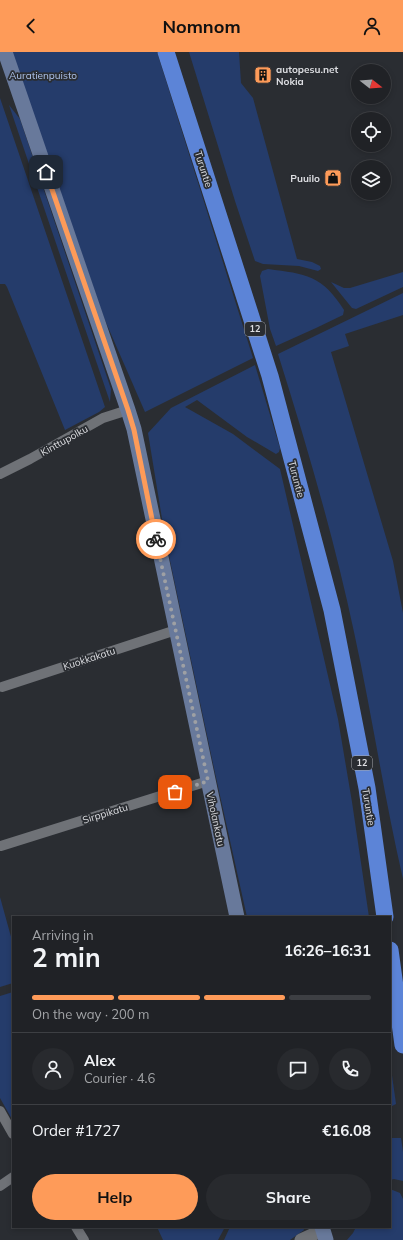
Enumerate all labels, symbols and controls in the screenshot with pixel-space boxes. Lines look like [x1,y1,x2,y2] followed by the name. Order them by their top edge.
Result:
[20,15,42,37] icon: back
[162,15,241,38] text: Nomnom
[361,15,383,37] icon: person
[276,63,338,88] place label: autopesu.net Nokia
[351,64,391,104] north arrow
[351,64,391,200] map controls
[253,65,273,85] building icon: autopesu.net Nokia
[9,69,77,82] park label: Auratienpuisto
[351,112,391,152] button: locate
[192,149,216,189] street label: Turuntie
[29,155,63,189] pin
[351,160,391,200] button: layers
[35,161,57,183] icon: home
[323,168,343,188] shop icon: Puuilo
[290,172,320,185] place label: Puuilo
[245,322,265,336] road number: 12
[38,422,90,459] street label: Kinttupolku
[285,459,308,499] street label: Turuntie
[136,519,176,559] courier
[145,528,167,550] icon: bike
[61,644,117,673] street label: Kuokkakatu
[352,756,372,770] road number: 12
[158,775,192,809] pin
[164,781,186,803] icon: bag
[359,787,378,827] street label: Turuntie
[203,791,228,848] street label: Viholankatu
[81,800,130,827] street label: Sirppikatu
[32,927,94,943] text: Arriving in
[32,941,101,974] text: 2 min
[284,941,371,960] text: 16:26–16:31
[32,1006,149,1022] text: On the way · 200 m
[32,1048,74,1090] button: person
[277,1048,319,1090] button: chat
[329,1048,371,1090] button: phone
[84,1051,116,1070] text: Alex
[84,1070,155,1086] text: Courier · 4.6
[32,1121,120,1140] text: Order #1727
[322,1121,371,1140] text: €16.08
[32,1174,198,1220] button: Help
[206,1174,371,1220] button: Share

